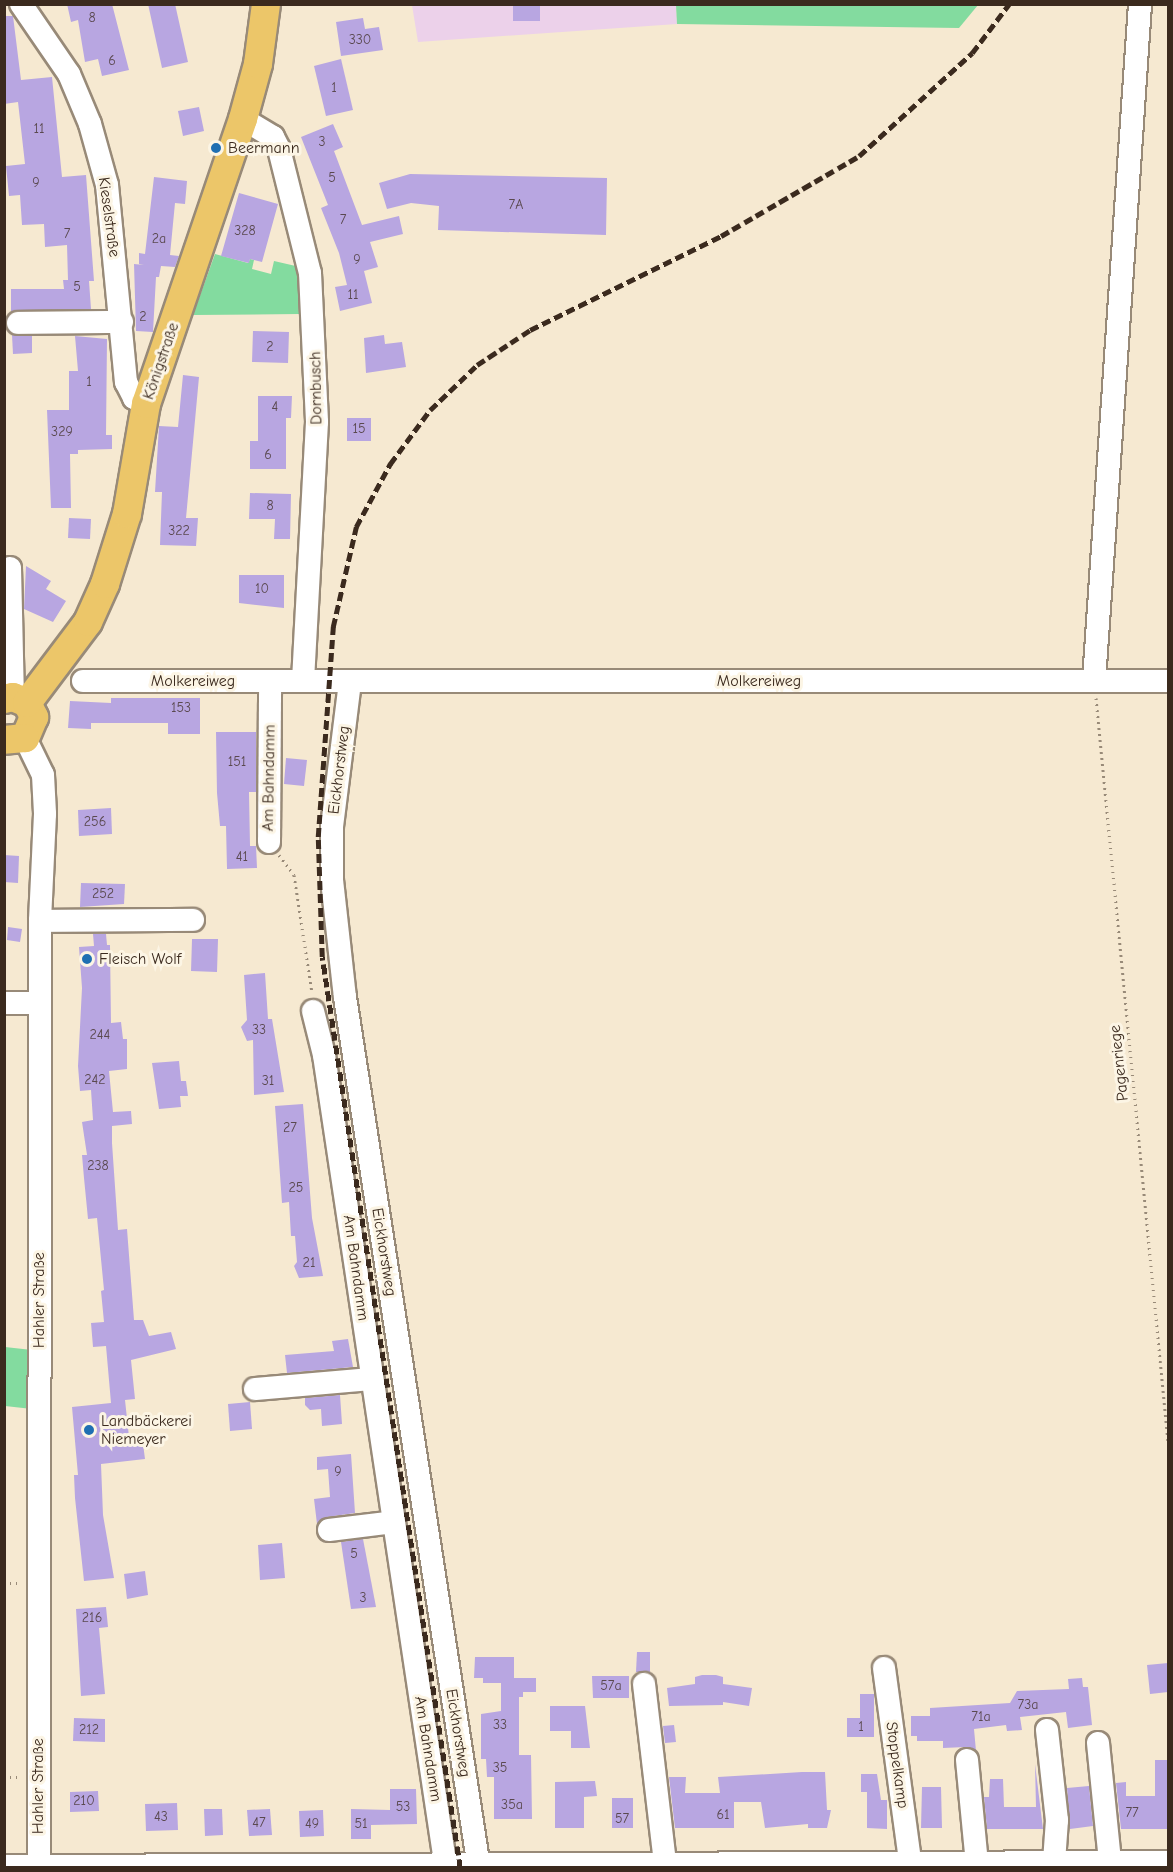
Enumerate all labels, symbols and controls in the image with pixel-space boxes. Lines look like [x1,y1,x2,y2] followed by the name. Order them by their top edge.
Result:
[88,10,96,26] house number: 8
[349,32,371,48] house number: 330
[108,53,116,69] house number: 6
[331,80,337,96] house number: 1
[33,121,45,137] house number: 11
[318,134,326,150] house number: 3
[228,138,299,158] place label: Beermann
[209,141,223,155] marker: Beermann
[328,170,336,186] house number: 5
[32,175,40,191] house number: 9
[94,176,124,258] street label: Kieselstraße
[509,197,523,213] house number: 7A
[340,212,346,228] house number: 7
[234,223,256,239] house number: 328
[64,226,70,242] house number: 7
[152,231,166,247] house number: 2a
[353,252,361,268] house number: 9
[73,279,81,295] house number: 5
[347,287,359,303] house number: 11
[139,309,147,325] house number: 2
[139,320,183,402] street label: Königstraße
[266,339,274,355] house number: 2
[306,351,326,425] street label: Dornbusch
[86,374,92,390] house number: 1
[272,399,278,415] house number: 4
[352,421,366,437] house number: 15
[51,424,73,440] house number: 329
[264,447,272,463] house number: 6
[266,498,274,514] house number: 8
[168,523,190,539] house number: 322
[255,581,269,597] house number: 10
[151,671,235,691] street label: Molkereiweg
[717,671,801,691] street label: Molkereiweg
[171,700,191,716] house number: 153
[258,725,280,831] street label: Am Bahndamm
[324,725,354,815] street label: Eickhorstweg
[228,754,246,770] house number: 151
[84,814,106,830] house number: 256
[236,849,248,865] house number: 41
[92,886,114,902] house number: 252
[99,949,181,969] place label: Fleisch Wolf
[80,952,94,966] marker: Fleisch Wolf
[252,1022,266,1038] house number: 33
[1105,1024,1133,1102] street label: Pagenriege
[90,1027,110,1043] house number: 244
[84,1072,106,1088] house number: 242
[262,1073,274,1089] house number: 31
[283,1120,297,1136] house number: 27
[87,1158,109,1174] house number: 238
[289,1180,303,1196] house number: 25
[368,1206,400,1298] street label: Eickhorstweg
[339,1214,373,1322] street label: Am Bahndamm
[29,1252,49,1348] street label: Hahler Straße
[303,1255,315,1271] house number: 21
[101,1411,192,1449] place label: Landbäckerei Niemeyer
[82,1423,96,1437] marker: Landbäckerei Niemeyer
[334,1464,342,1480] house number: 9
[350,1546,358,1562] house number: 5
[359,1590,367,1606] house number: 3
[82,1610,102,1626] house number: 216
[600,1678,622,1694] house number: 57a
[442,1687,474,1779] street label: Eickhorstweg
[410,1695,446,1803] street label: Am Bahndamm
[1018,1697,1038,1713] house number: 73a
[971,1709,991,1725] house number: 71a
[493,1717,507,1733] house number: 33
[858,1719,864,1735] house number: 1
[881,1720,913,1810] street label: Stoppelkamp
[79,1722,99,1738] house number: 212
[28,1738,48,1834] street label: Hahler Straße
[493,1760,507,1776] house number: 35
[73,1793,95,1809] house number: 210
[501,1797,523,1813] house number: 35a
[396,1799,410,1815] house number: 53
[1125,1805,1139,1821] house number: 77
[716,1807,730,1823] house number: 61
[154,1809,168,1825] house number: 43
[615,1811,629,1827] house number: 57
[252,1815,266,1831] house number: 47
[305,1816,319,1832] house number: 49
[354,1816,368,1832] house number: 51

